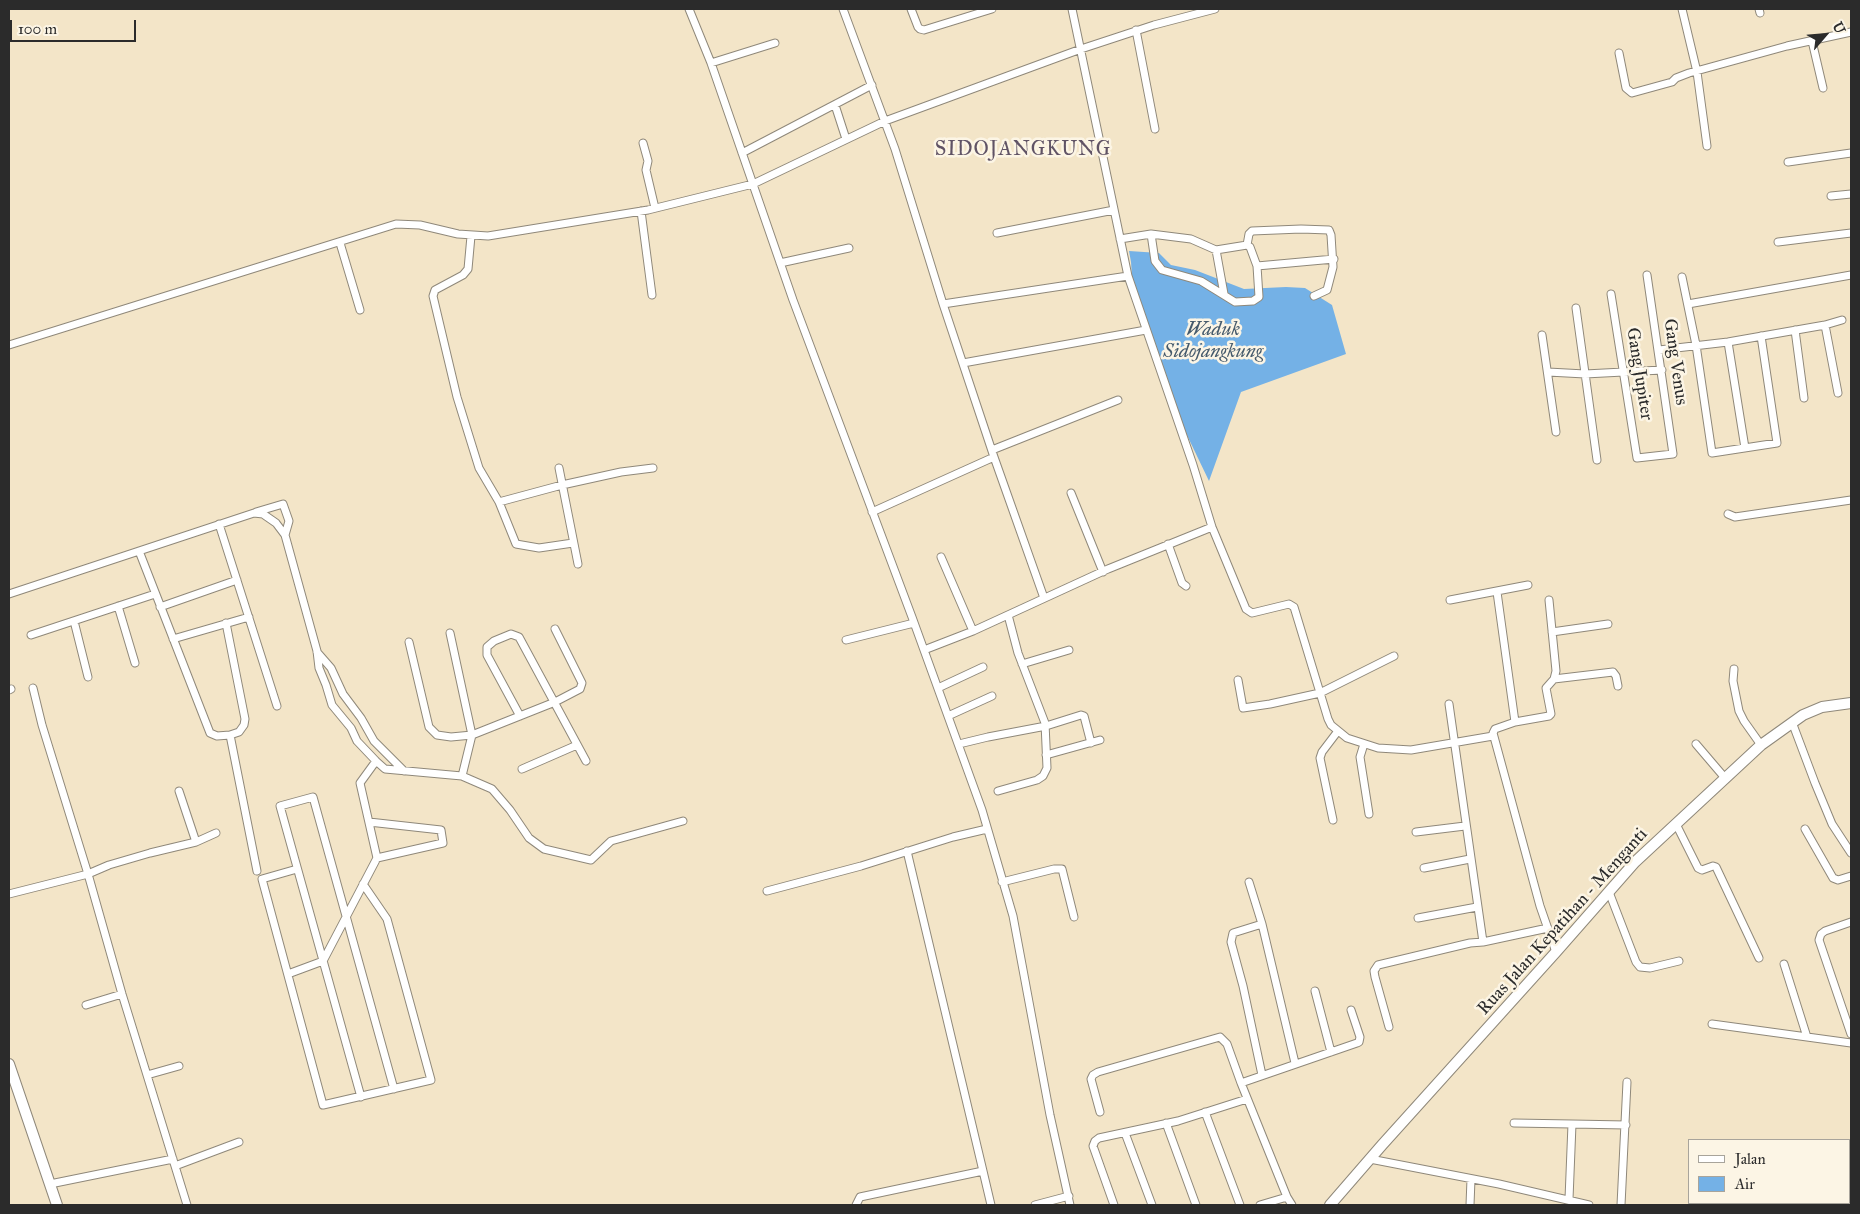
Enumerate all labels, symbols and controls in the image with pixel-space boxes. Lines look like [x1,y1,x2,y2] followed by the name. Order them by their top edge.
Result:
[12,10,139,42] scale bar
[1800,10,1850,60] north arrow
[1829,19,1849,37] text: U
[18,20,57,38] text: 100 m
[933,138,1113,162] district label: SIDOJANGKUNG
[1658,317,1692,407] street label: Gang Venus
[1163,319,1263,363] water label: Waduk Sidojangkung
[1621,326,1657,422] street label: Gang Jupiter
[1473,824,1653,1020] street label: Ruas Jalan Kepatihan - Menganti
[1688,1139,1850,1204] legend
[1735,1150,1766,1168] text: Jalan
[1735,1175,1755,1193] text: Air

